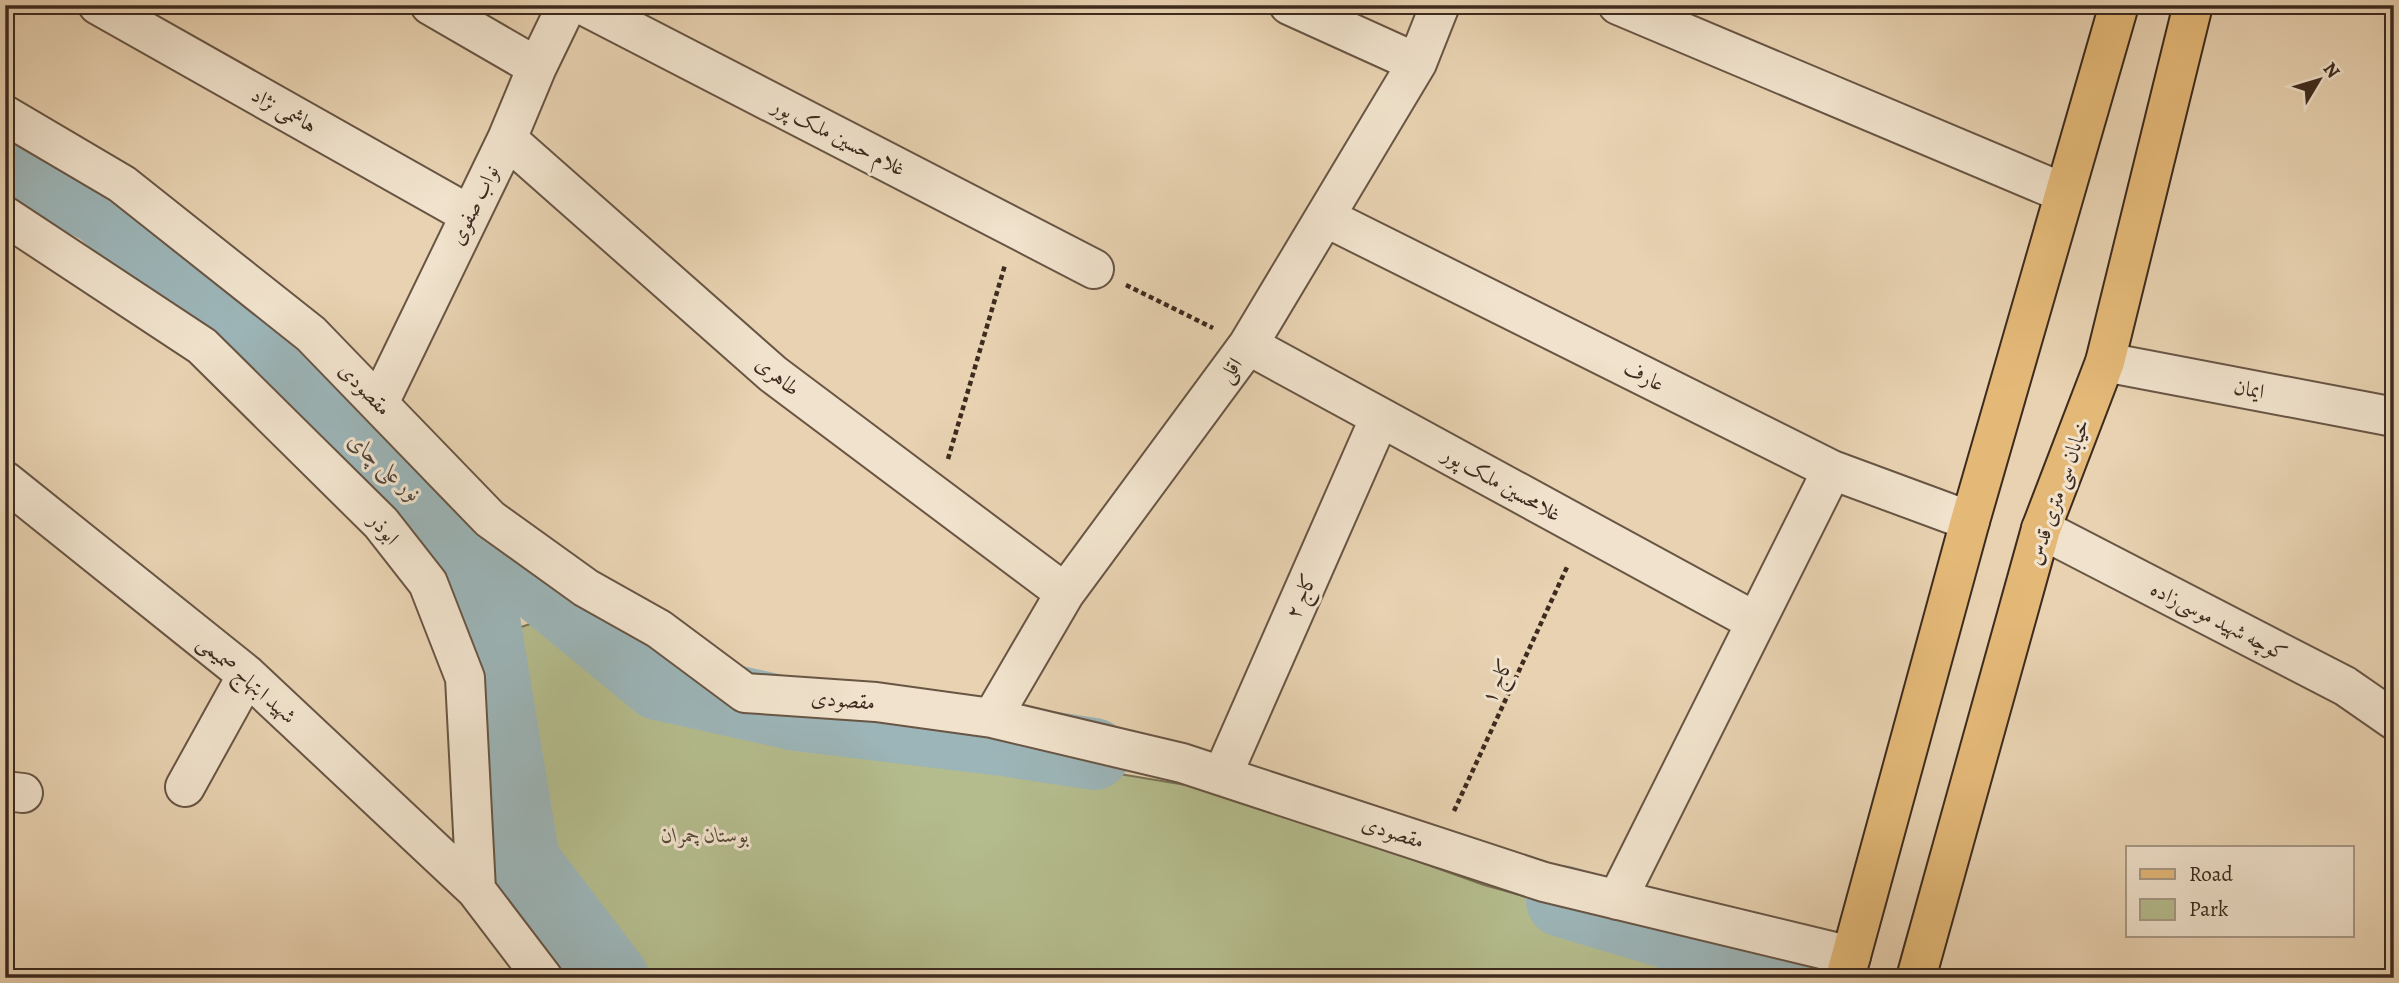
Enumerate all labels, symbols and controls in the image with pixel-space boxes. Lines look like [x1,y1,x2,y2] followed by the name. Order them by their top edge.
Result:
[2284,46,2354,116] north arrow
[2317,57,2346,84] text: N
[246,81,322,139] street label: هاشمی نژاد
[764,91,910,186] street label: غلام حسین ملک پور
[443,161,505,249] street label: نواب صفوی
[750,350,806,402] street label: طاهری
[1211,352,1250,389] street label: اقلی
[1619,354,1669,398] street label: عارف
[333,356,397,422] street label: مقصودی
[2231,372,2267,406] street label: ایمان
[2020,415,2097,569] street label: خیابان سی متری قدس
[340,425,429,510] water label: نور علی چای
[1436,439,1566,529] street label: غلامحسین ملک پور
[361,506,406,551] street label: ابوذر
[1279,569,1328,625] street label: کاج ۲
[2145,574,2292,668] street label: کوچه شهید موسی‌زاده
[188,628,302,733] street label: شهید ابتهاج صمیمی
[1474,654,1524,710] street label: کاج ۱
[810,683,876,717] street label: مقصودی
[1358,809,1428,855] street label: مقصودی
[661,821,749,849] park label: بوستان چمران
[2126,846,2354,937] legend
[2189,860,2233,888] text: Road
[2189,895,2229,923] text: Park

